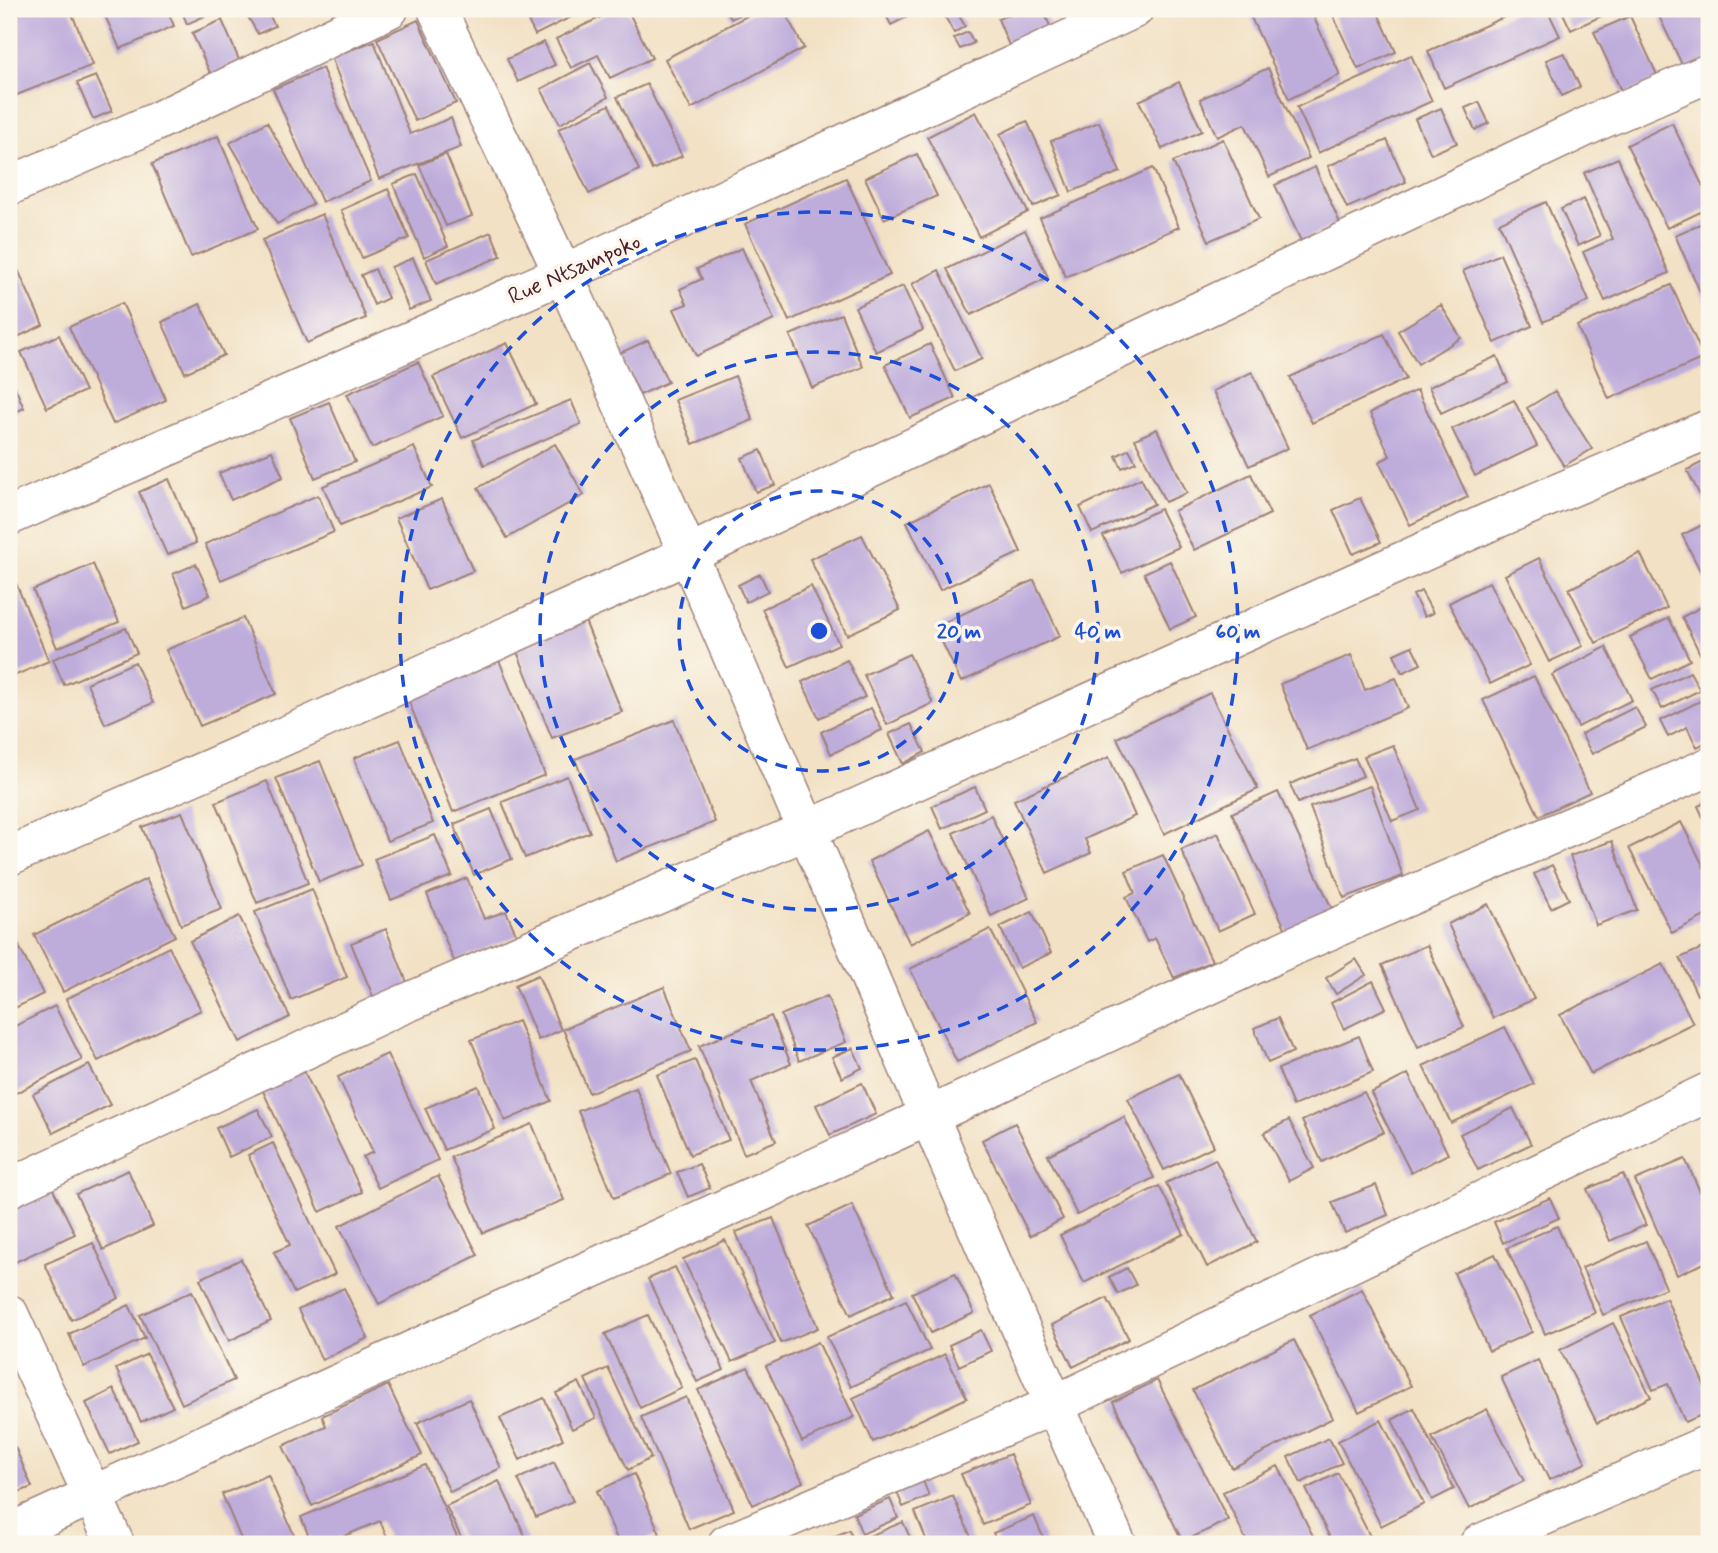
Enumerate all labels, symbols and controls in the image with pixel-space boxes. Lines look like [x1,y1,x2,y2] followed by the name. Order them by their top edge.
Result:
[504,227,646,312] street label: Rue Ntsampoko
[937,618,982,646] text: 20 m
[1075,618,1122,646] text: 40 m
[1215,618,1261,646] text: 60 m
[807,619,831,643] centre of rings

